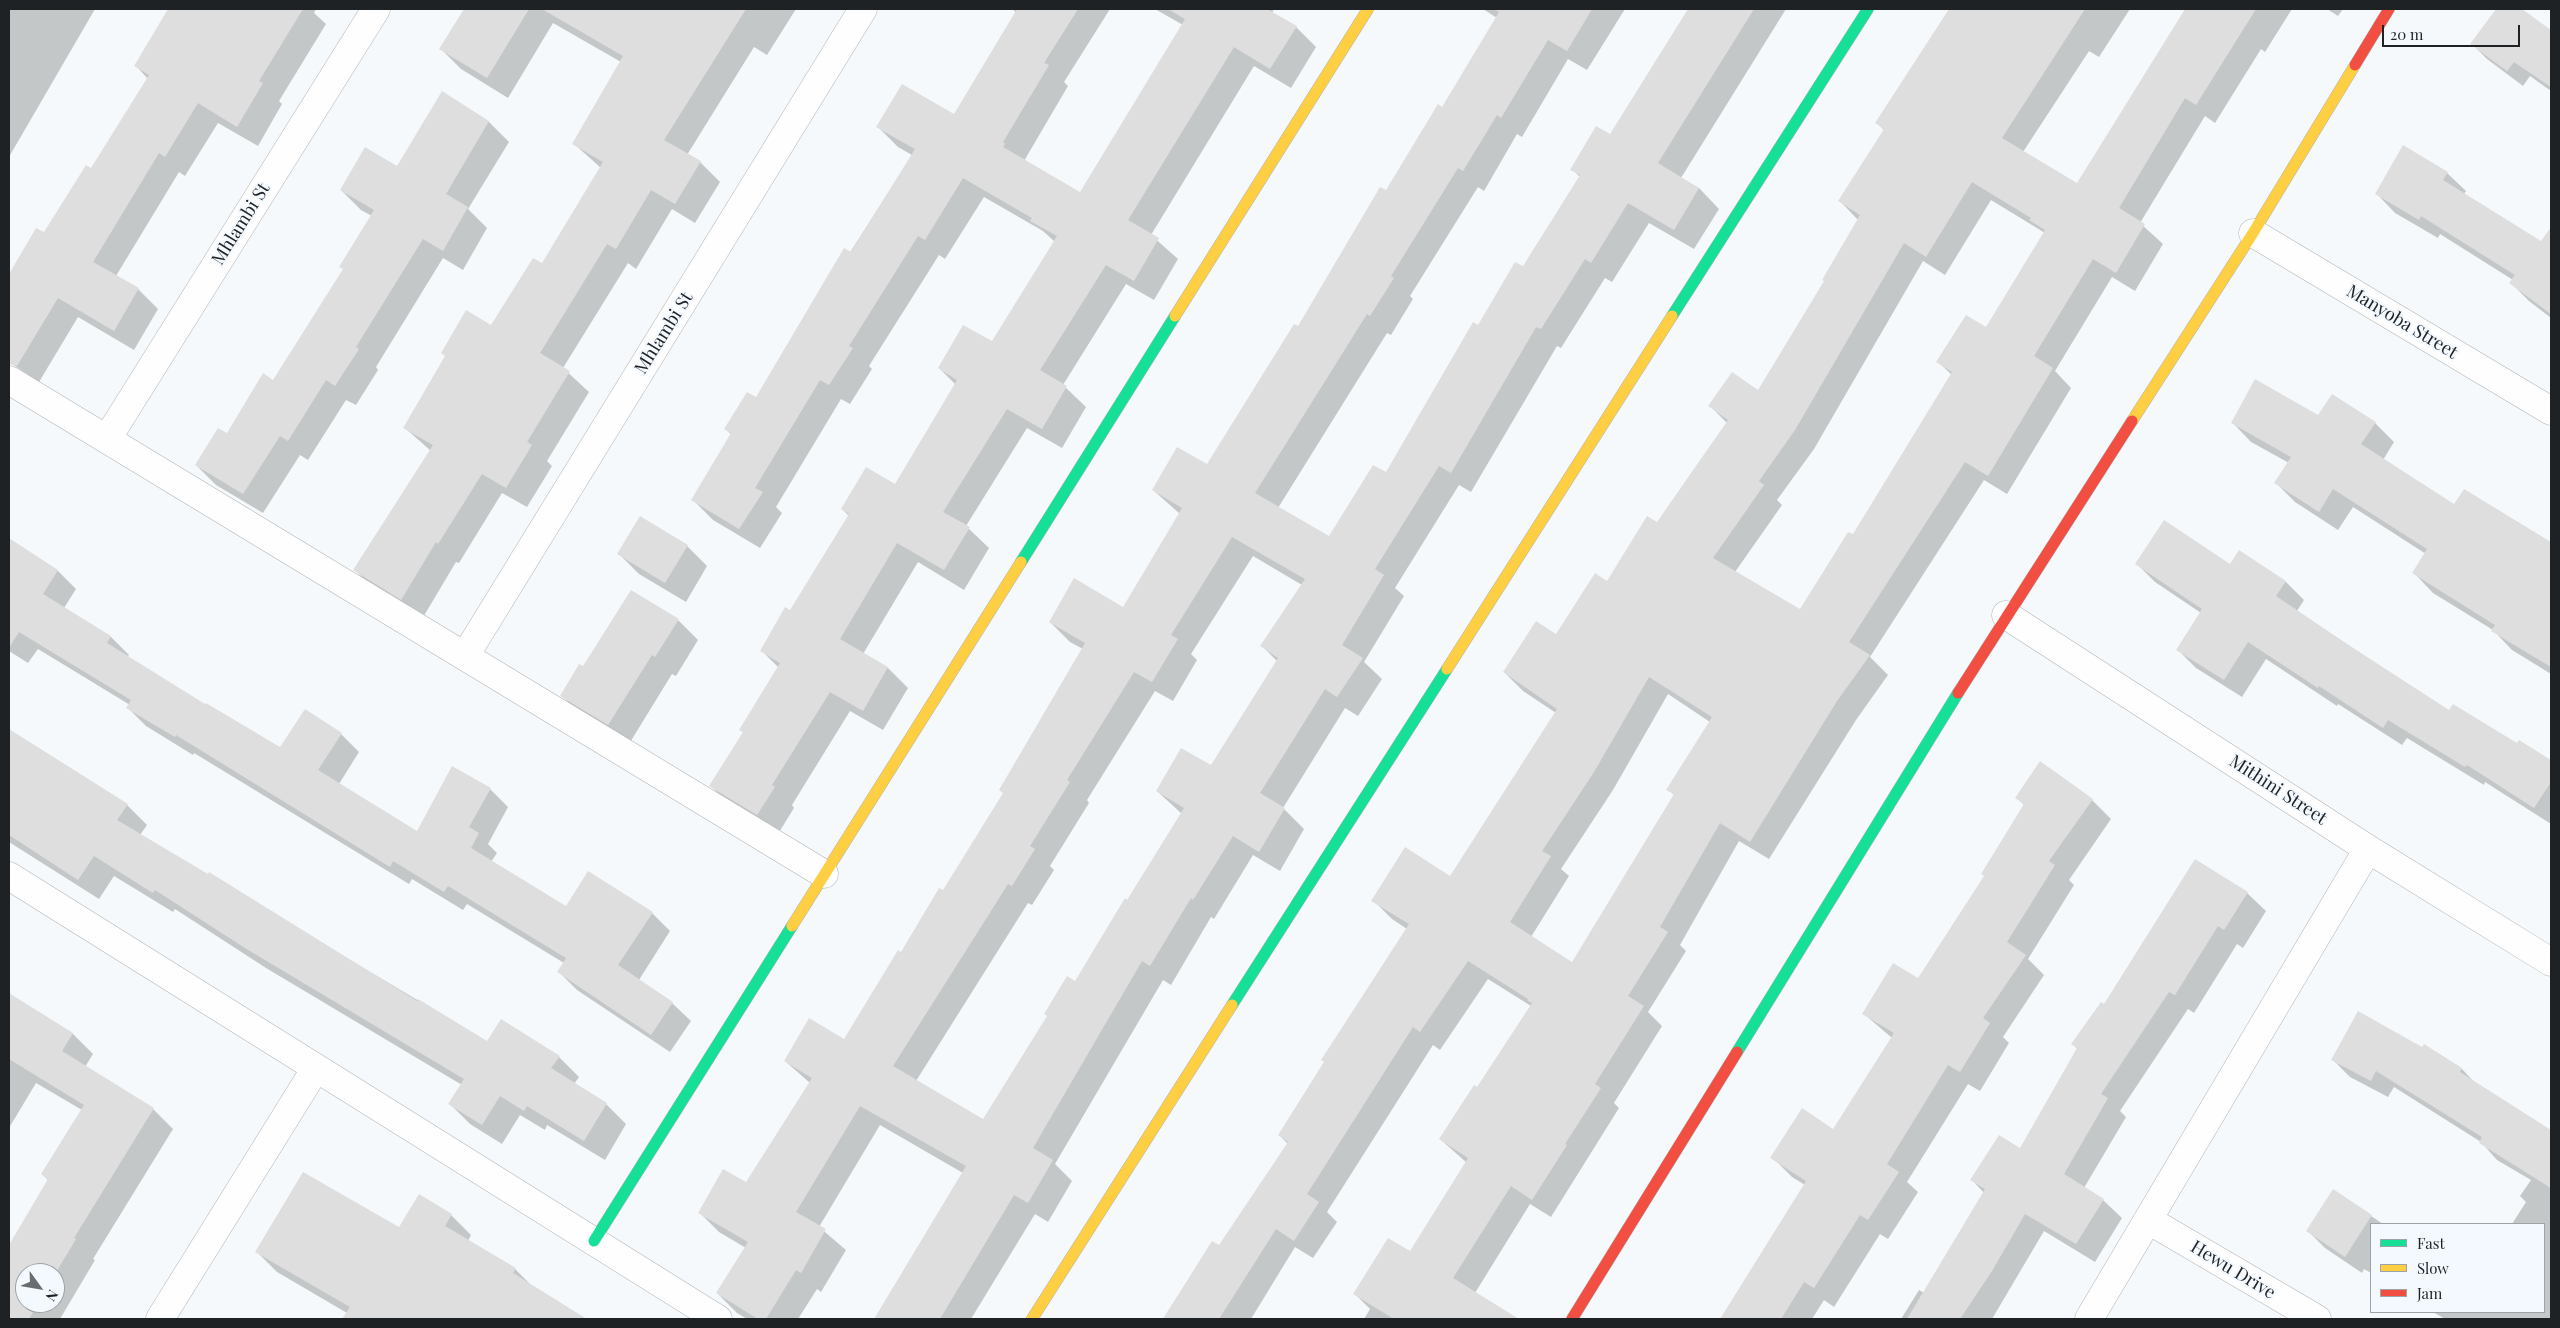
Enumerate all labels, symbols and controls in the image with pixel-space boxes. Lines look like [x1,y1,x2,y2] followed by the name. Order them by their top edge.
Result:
[2385,15,2522,47] scale bar
[2390,24,2423,44] text: 20 m
[207,179,275,269] street label: Mhlambi St
[2343,280,2461,364] street label: Manyoba Street
[630,288,698,378] street label: Mhlambi St
[2225,750,2331,830] street label: Mithini Street
[2370,1223,2545,1313] legend
[2417,1233,2445,1253] text: Fast
[2187,1236,2279,1304] street label: Hewu Drive
[2417,1258,2449,1278] text: Slow
[15,1263,65,1313] north arrow
[2417,1283,2442,1303] text: Jam
[42,1286,63,1305] text: N

